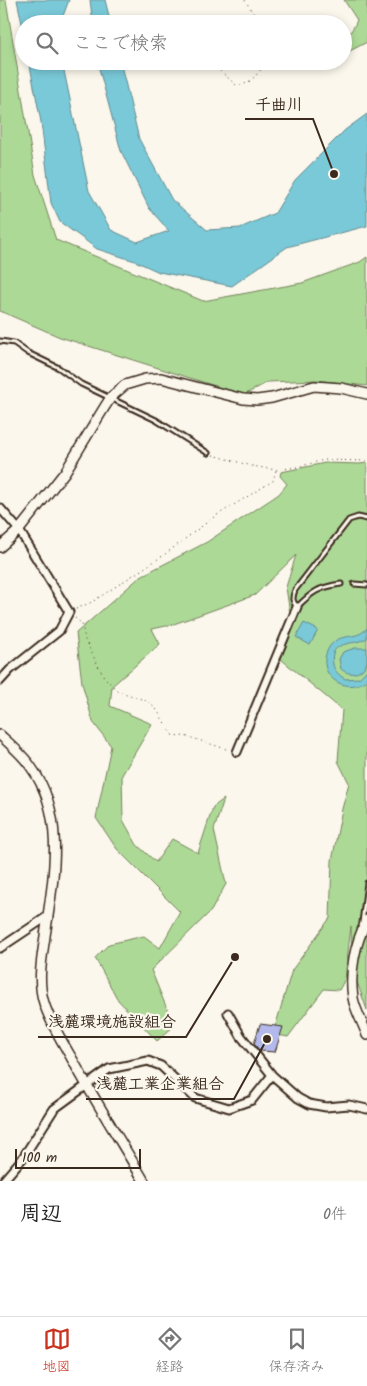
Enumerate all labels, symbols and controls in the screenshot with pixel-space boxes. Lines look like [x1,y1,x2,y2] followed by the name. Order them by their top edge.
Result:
[15,15,352,70] search box
[33,29,61,57] icon: search
[73,29,168,59] text: ここで検索
[245,88,313,119] callout: 千曲川
[255,93,303,118] text: 千曲川
[38,1006,186,1037] callout: 浅麓環境施設組合
[48,1010,176,1035] text: 浅麓環境施設組合
[86,1068,234,1099] callout: 浅麓工業企業組合
[96,1072,224,1097] text: 浅麓工業企業組合
[15,1146,141,1169] scale bar
[22,1147,57,1169] text: 100 m
[20,1198,62,1231] text: 周辺
[323,1202,347,1227] text: 0件
[43,1325,71,1378] tab: 地図
[156,1325,184,1378] tab: 経路
[269,1325,325,1378] tab: 保存済み

